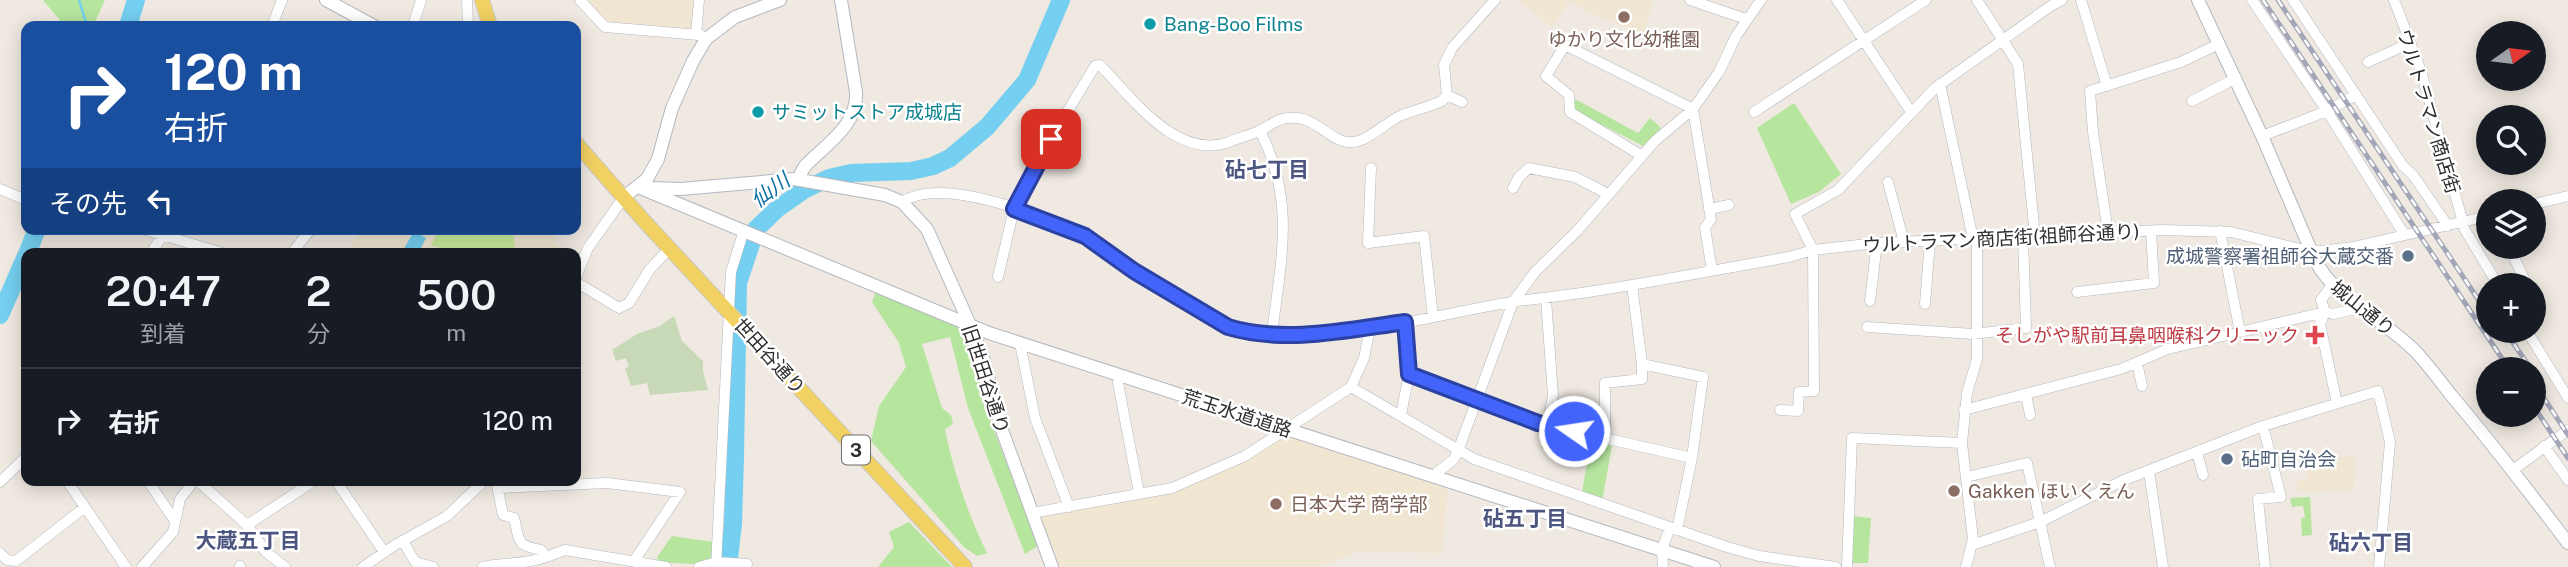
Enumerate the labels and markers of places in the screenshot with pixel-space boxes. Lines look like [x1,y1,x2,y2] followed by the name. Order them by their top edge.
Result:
[1616,9,1632,25] marker: ゆかり文化幼稚園
[1164,13,1303,35] place label: Bang-Boo Films
[1142,16,1158,32] marker: Bang-Boo Films
[1548,28,1700,50] place label: ゆかり文化幼稚園
[772,101,962,123] place label: サミットストア成城店
[750,104,766,120] marker: サミットストア成城店
[1021,109,1081,169] pin
[2166,245,2394,267] place label: 成城警察署祖師谷大蔵交番
[2400,248,2416,264] marker: 成城警察署祖師谷大蔵交番
[1995,324,2299,346] place label: そしがや駅前耳鼻咽喉科クリニック
[2305,325,2325,345] marker: そしがや駅前耳鼻咽喉科クリニック
[2241,448,2336,470] place label: 砧町自治会
[2219,451,2235,467] marker: 砧町自治会
[1968,480,2135,502] place label: Gakken ほいくえん
[1946,483,1962,499] marker: Gakken ほいくえん
[1290,493,1428,515] place label: 日本大学 商学部
[1268,496,1284,512] marker: 日本大学 商学部

